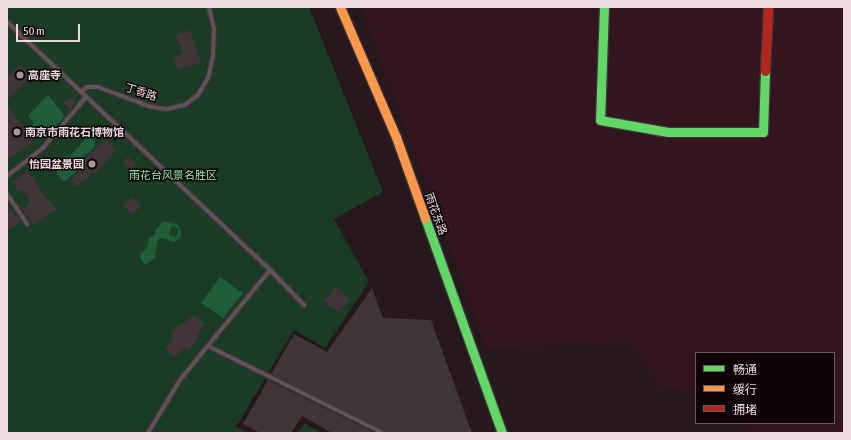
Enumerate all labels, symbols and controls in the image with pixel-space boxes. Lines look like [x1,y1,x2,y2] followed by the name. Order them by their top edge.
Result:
[18,16,82,42] scale bar
[23,24,45,38] text: 50 m
[28,68,61,82] place label: 高座寺
[15,70,25,80] marker: 高座寺
[123,81,159,103] street label: 丁香路
[25,125,124,139] place label: 南京市雨花石博物馆
[12,127,22,137] marker: 南京市雨花石博物馆
[29,157,84,171] place label: 怡园盆景园
[87,159,97,169] marker: 怡园盆景园
[129,168,217,182] park label: 雨花台风景名胜区
[422,191,450,237] street label: 雨花东路
[695,352,835,424] legend
[733,363,757,377] text: 畅通
[733,383,757,397] text: 缓行
[733,403,757,417] text: 拥堵

